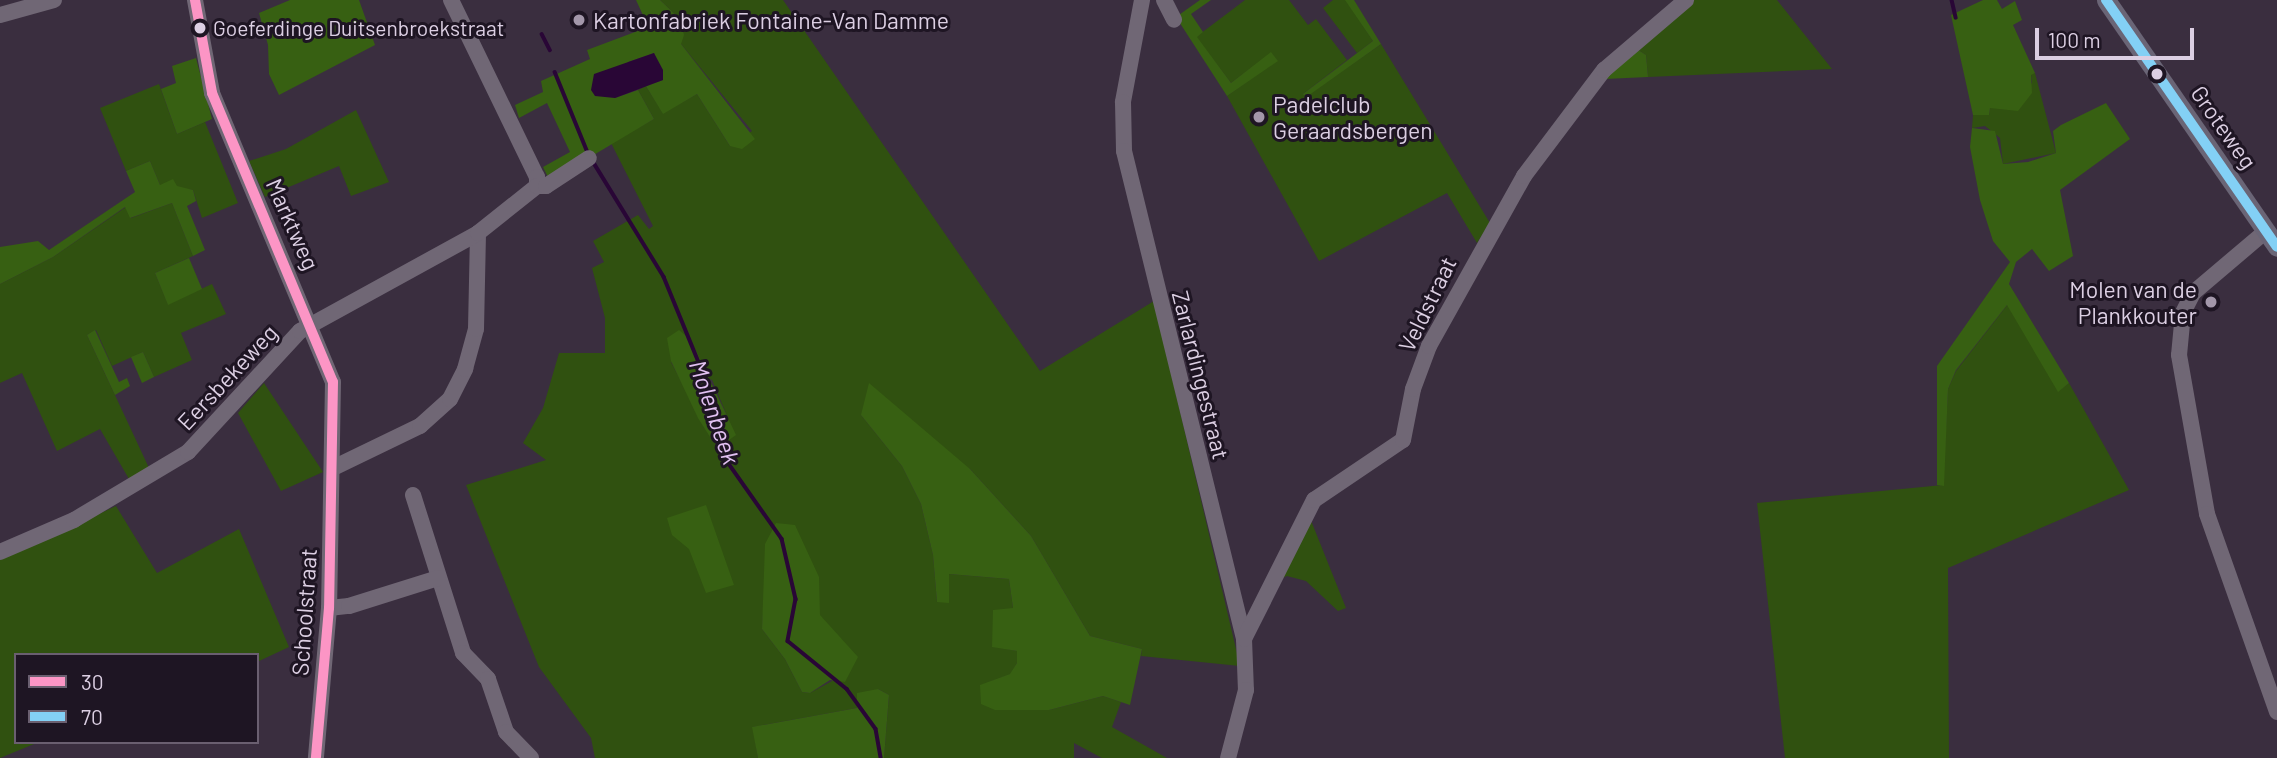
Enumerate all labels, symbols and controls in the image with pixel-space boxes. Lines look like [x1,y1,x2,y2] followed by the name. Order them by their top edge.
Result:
[593,6,949,34] place label: Kartonfabriek Fontaine-Van Damme
[571,12,587,28] marker: Kartonfabriek Fontaine-Van Damme
[2039,14,2198,58] scale bar
[213,15,504,41] place label: Goeferdinge Duitsenbroekstraat
[193,21,207,35] marker: Goeferdinge Duitsenbroekstraat
[2048,27,2101,52] text: 100 m
[2150,67,2164,81] unlabelled marker
[2185,80,2263,174] street label: Groteweg
[1273,90,1433,144] place label: Padelclub Geraardsbergen
[1251,109,1267,125] marker: Padelclub Geraardsbergen
[261,174,325,274] street label: Marktweg
[1392,252,1462,356] street label: Veldstraat
[2069,275,2197,329] place label: Molen van de Plankkouter
[1167,288,1235,462] street label: Zarlardingestraat
[2203,294,2219,310] marker: Molen van de Plankkouter
[171,319,283,435] street label: Eersbekeweg
[684,356,746,468] water label: Molenbeek
[286,547,322,677] street label: Schoolstraat
[14,653,259,744] legend
[81,669,104,694] text: 30
[81,704,103,729] text: 70

